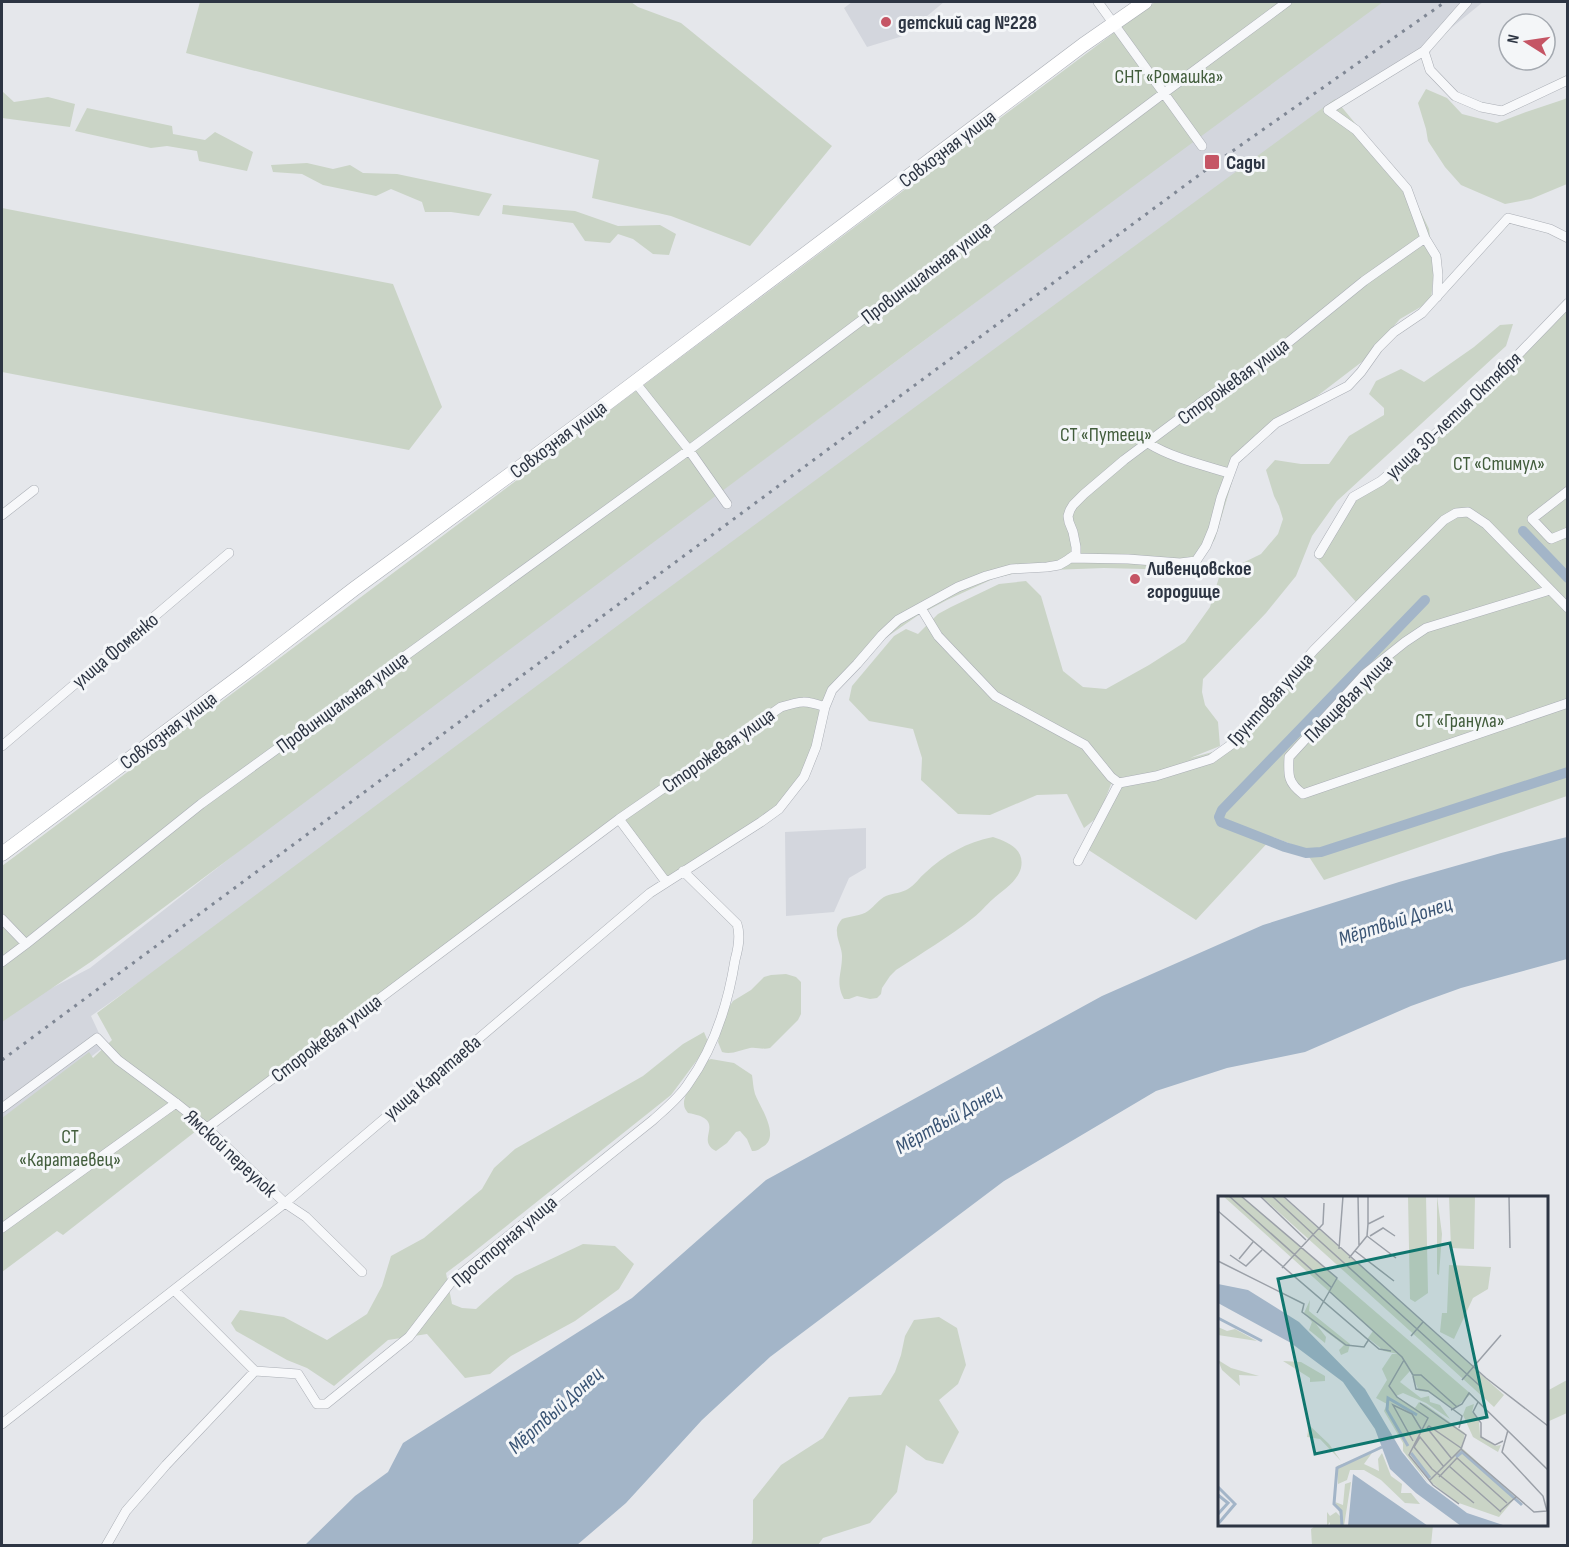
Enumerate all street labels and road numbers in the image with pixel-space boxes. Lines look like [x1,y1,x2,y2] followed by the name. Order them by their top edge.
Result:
[895,105,1001,193] street label: Совхозная улица
[857,216,997,330] street label: Провинциальная улица
[1173,333,1294,430] street label: Сторожевая улица
[1381,347,1526,485] street label: улица 30-летия Октября
[506,396,612,484] street label: Совхозная улица
[68,608,164,694] street label: улица Фоменко
[272,647,413,759] street label: Провинциальная улица
[1223,648,1319,751] street label: Грунтовая улица
[1299,649,1398,748] street label: Плющевая улица
[116,687,222,775] street label: Совхозная улица
[658,703,780,799] street label: Сторожевая улица
[267,989,387,1088] street label: Сторожевая улица
[379,1030,486,1125] street label: улица Каратаева
[179,1105,282,1203] street label: Ямской переулок
[447,1191,562,1293] street label: Просторная улица

